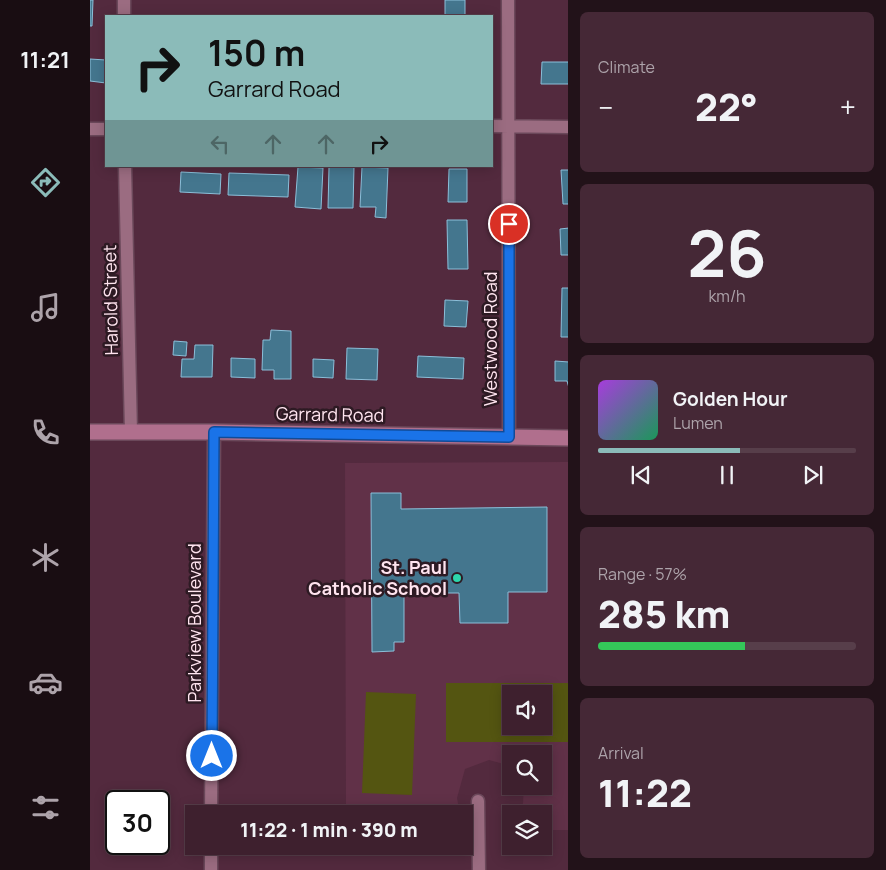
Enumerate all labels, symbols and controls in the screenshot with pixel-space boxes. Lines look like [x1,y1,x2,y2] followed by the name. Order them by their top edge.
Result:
[208,29,305,77] text: 150 m
[125,35,190,100] icon: right
[20,45,70,75] text: 11:21
[598,56,655,78] text: Climate
[208,74,341,104] text: Garrard Road
[695,80,758,132] text: 22°
[598,88,613,126] text: −
[840,88,856,126] text: +
[206,130,234,158] icon: left
[259,130,287,158] icon: ahead
[312,130,340,158] icon: ahead
[365,130,393,158] icon: right
[28,165,63,200] icon: directions
[488,203,530,245] pin
[687,208,767,297] text: 26
[495,210,523,238] icon: arrive
[97,245,123,356] street label: Harold Street
[478,272,502,406] street label: Westwood Road
[708,285,746,307] text: km/h
[28,290,63,325] icon: music
[673,386,787,412] text: Golden Hour
[276,401,384,427] street label: Garrard Road
[673,412,723,434] text: Lumen
[28,415,63,450] icon: phone
[627,461,655,489] icon: previous
[713,461,741,489] icon: pause
[799,461,827,489] icon: next
[28,540,63,575] icon: climate
[182,543,206,703] street label: Parkview Boulevard
[308,555,447,600] place label: St. Paul Catholic School
[598,563,687,585] text: Range · 57%
[451,572,463,584] marker: St. Paul Catholic School
[598,587,730,639] text: 285 km
[28,665,63,700] icon: car
[502,685,552,855] map controls
[502,685,552,735] button: sound
[185,729,237,781] position arrow
[598,742,644,764] text: Arrival
[502,745,552,795] button: search
[598,766,692,818] text: 11:22
[28,790,63,825] icon: filters
[105,790,170,855] speed limit sign: 30
[502,805,552,855] button: layers
[240,817,418,843] text: 11:22 · 1 min · 390 m

